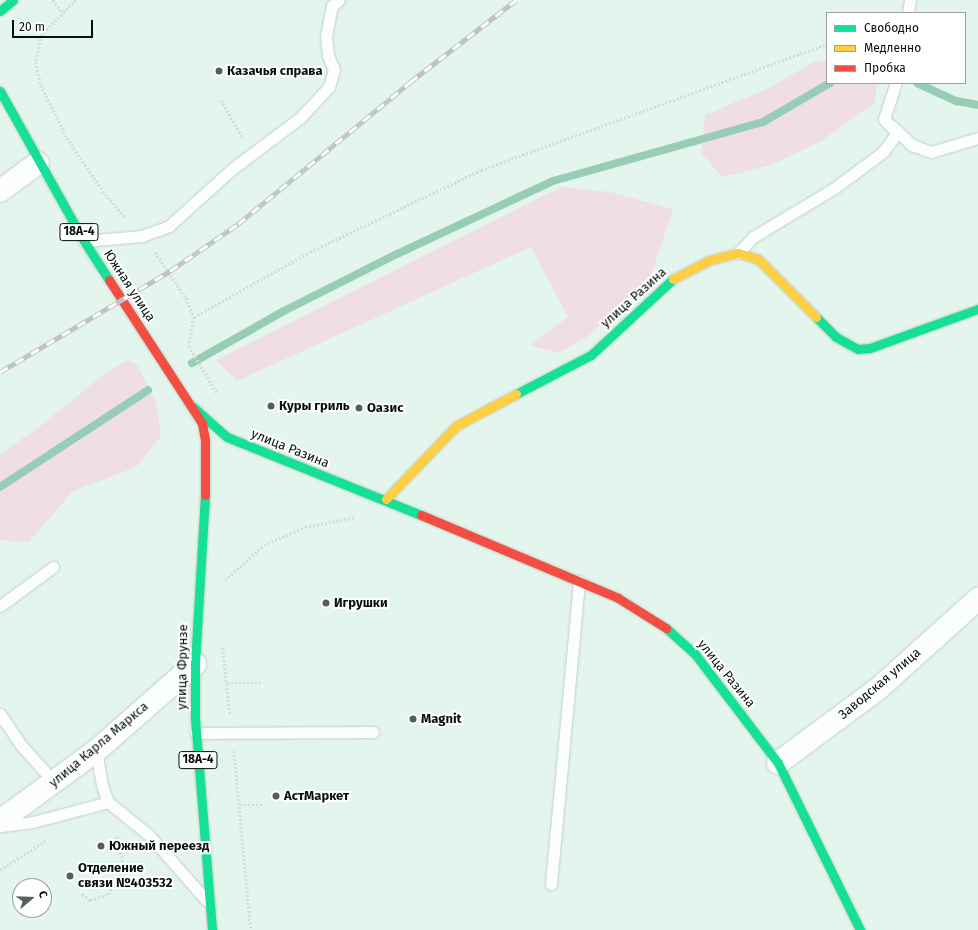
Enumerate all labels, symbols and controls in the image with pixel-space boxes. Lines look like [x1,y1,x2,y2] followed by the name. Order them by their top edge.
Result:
[14,12,95,38] scale bar
[826,12,966,84] legend
[19,20,45,34] text: 20 m
[864,21,919,35] text: Свободно
[864,41,921,55] text: Медленно
[864,61,906,75] text: Пробка
[227,63,323,79] place label: Казачья справа
[214,66,224,76] marker: Казачья справа
[59,222,99,242] road number: 18А-4
[100,247,158,325] street label: Южная улица
[598,265,670,331] street label: улица Разина
[279,398,350,414] place label: Куры гриль
[367,400,403,416] place label: Оазис
[266,401,276,411] marker: Куры гриль
[354,403,364,413] marker: Оазис
[249,426,331,472] street label: улица Разина
[334,595,388,611] place label: Игрушки
[321,598,331,608] marker: Игрушки
[174,624,192,710] street label: улица Фрунзе
[694,637,758,711] street label: улица Разина
[836,645,924,723] street label: Заводская улица
[46,699,152,791] street label: улица Карла Маркса
[421,711,462,727] place label: Magnit
[408,714,418,724] marker: Magnit
[178,750,218,770] road number: 18А-4
[284,788,349,804] place label: АстМаркет
[271,791,281,801] marker: АстМаркет
[109,838,209,854] place label: Южный переезд
[96,841,106,851] marker: Южный переезд
[78,861,172,892] place label: Отделение связи №403532
[65,871,75,881] marker: Отделение связи №403532
[12,878,52,918] north arrow
[36,889,50,899] text: С

